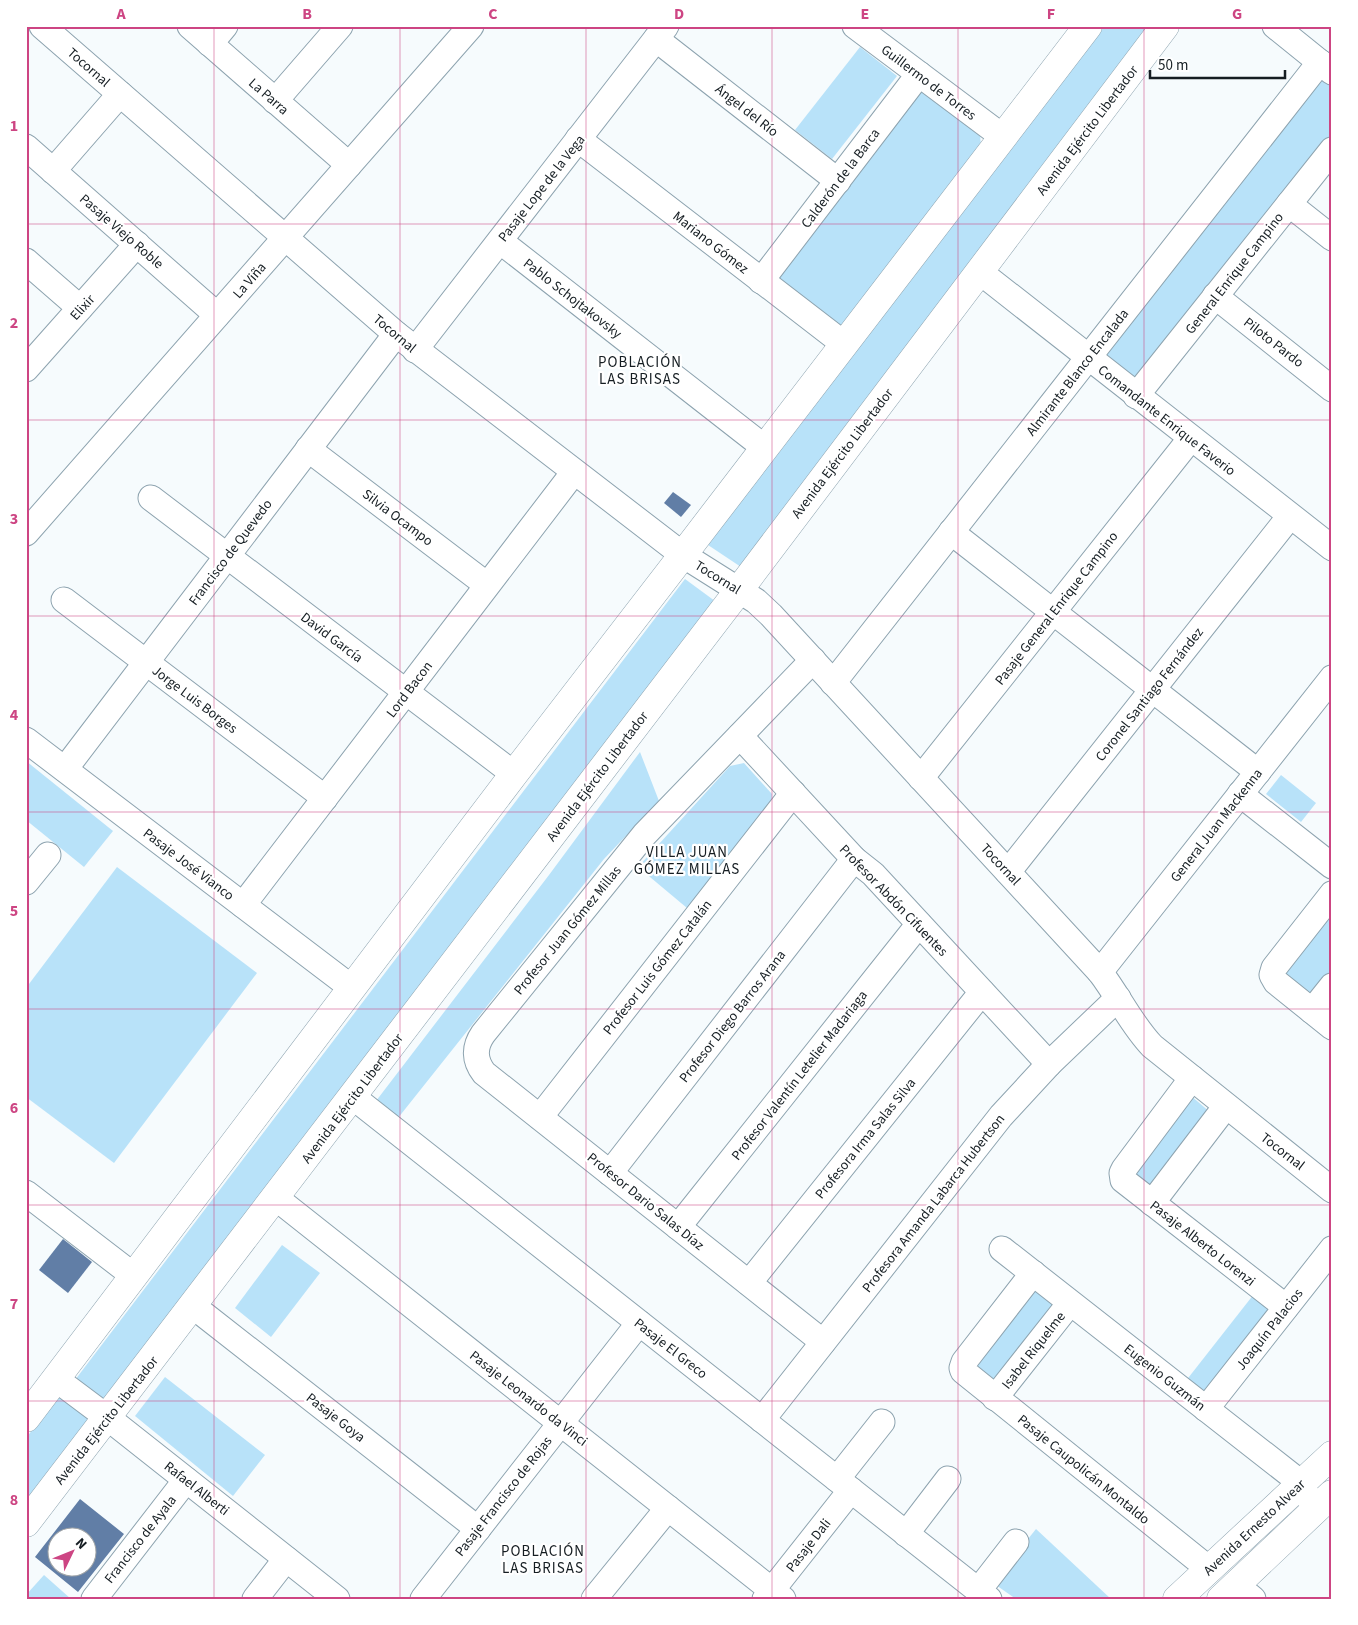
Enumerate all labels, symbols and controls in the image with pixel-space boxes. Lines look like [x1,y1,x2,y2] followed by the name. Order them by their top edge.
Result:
[115,3,126,25] text: A
[302,3,312,25] text: B
[488,3,498,25] text: C
[674,3,684,25] text: D
[861,3,869,25] text: E
[1047,3,1055,25] text: F
[1232,3,1242,25] text: G
[877,40,980,125] street label: Guillermo de Torres
[63,43,114,92] street label: Tocornal
[1150,48,1286,80] scale bar
[1158,55,1188,76] text: 50 m
[1032,61,1144,200] street label: Avenida Ejército Libertador
[244,74,293,120] street label: La Parra
[710,80,782,142] street label: Ángel del Río
[10,115,18,137] text: 1
[797,125,885,233] street label: Calderón de la Barca
[494,131,590,246] street label: Pasaje Lope de la Vega
[75,190,168,274] street label: Pasaje Viejo Roble
[668,207,753,279] street label: Mariano Gómez
[1181,208,1289,339] street label: General Enrique Campino
[519,254,626,344] street label: Pablo Schojtakovsky
[228,258,271,303] street label: La Viña
[66,290,100,325] street label: Elixir
[1022,305,1134,440] street label: Almirante Blanco Encalada
[368,310,421,358] street label: Tocornal
[10,312,18,334] text: 2
[1239,313,1308,373] street label: Piloto Pardo
[598,352,682,390] district label: POBLACIÓN LAS BRISAS
[1093,361,1240,481] street label: Comandante Enrique Faverio
[787,384,899,523] street label: Avenida Ejército Libertador
[358,485,437,551] street label: Silvia Ocampo
[184,495,277,610] street label: Francisco de Quevedo
[10,508,18,530] text: 3
[990,528,1123,690] street label: Pasaje General Enrique Campino
[691,556,745,600] street label: Tocornal
[296,608,367,668] street label: David García
[1091,623,1209,766] street label: Coronel Santiago Fernández
[382,657,438,722] street label: Lord Bacon
[148,661,241,739] street label: Jorge Luis Borges
[10,704,19,726] text: 4
[542,707,654,846] street label: Avenida Ejército Libertador
[1166,764,1268,887] street label: General Juan Mackenna
[139,824,238,906] street label: Pasaje José Vianco
[976,839,1025,890] street label: Tocornal
[835,840,952,961] street label: Profesor Abdón Cifuentes
[634,842,740,880] district label: VILLA JUAN GÓMEZ MILLAS
[509,862,626,1000] street label: Profesor Juan Gómez Millas
[599,896,717,1039] street label: Profesor Luis Gómez Catalán
[10,900,18,922] text: 5
[675,946,791,1087] street label: Profesor Diego Barros Arana
[727,986,873,1165] street label: Profesor Valentín Letelier Madariaga
[297,1029,409,1168] street label: Avenida Ejército Libertador
[811,1074,921,1203] street label: Profesora Irma Salas Silva
[10,1097,18,1119] text: 6
[858,1110,1010,1297] street label: Profesora Amanda Labarca Hubertson
[1256,1128,1309,1176] street label: Tocornal
[583,1148,708,1255] street label: Profesor Dario Salas Díaz
[1145,1196,1259,1291] street label: Pasaje Alberto Lorenzi
[1232,1284,1308,1375] street label: Joaquín Palacios
[10,1293,18,1315] text: 7
[997,1308,1070,1394] street label: Isabel Riquelme
[629,1314,711,1384] street label: Pasaje El Greco
[1119,1339,1209,1416] street label: Eugenio Guzmán
[465,1346,592,1451] street label: Pasaje Leonardo da Vinci
[50,1352,164,1489] street label: Avenida Ejército Libertador
[302,1388,369,1447] street label: Pasaje Goya
[1013,1410,1154,1530] street label: Pasaje Caupolicán Montaldo
[450,1432,557,1561] street label: Pasaje Francisco de Rojas
[159,1457,233,1521] street label: Rafael Alberti
[1199,1475,1310,1581] street label: Avenida Ernesto Alvear
[10,1489,18,1511] text: 8
[100,1491,182,1588] street label: Francisco de Ayala
[781,1515,836,1577] street label: Pasaje Dali
[48,1528,98,1578] north arrow
[70,1534,91,1554] text: N
[501,1541,585,1579] district label: POBLACIÓN LAS BRISAS

